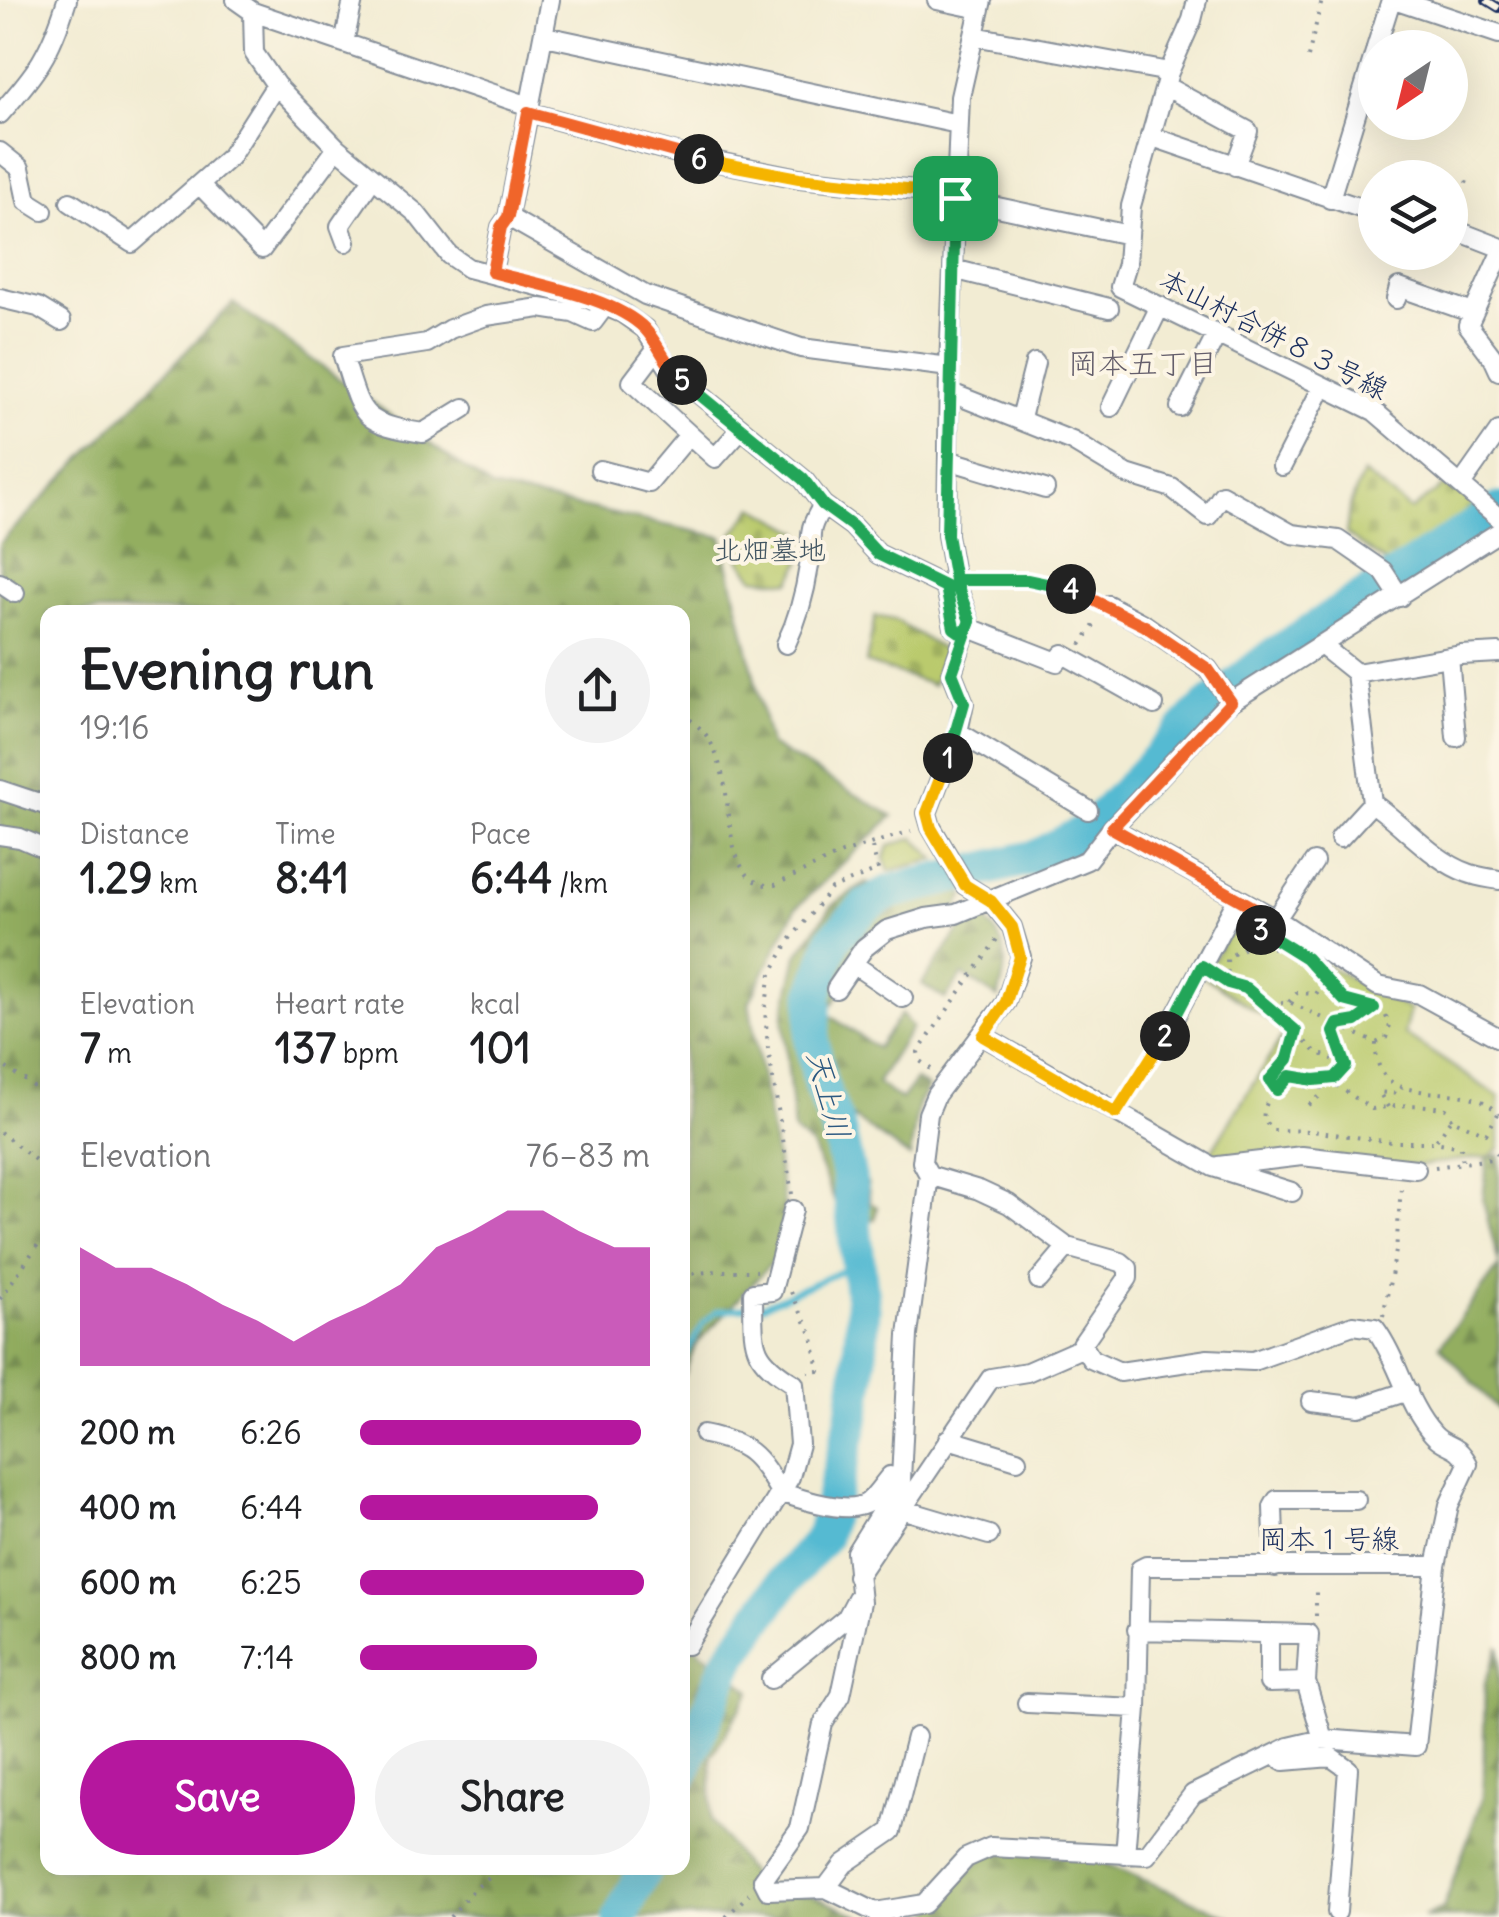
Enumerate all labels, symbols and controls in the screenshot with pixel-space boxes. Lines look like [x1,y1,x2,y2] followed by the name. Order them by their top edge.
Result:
[1358,30,1468,140] north arrow
[1358,30,1468,270] map controls
[674,134,724,184] pin: 6
[691,141,707,177] text: 6
[913,156,998,241] pin
[1358,160,1468,270] button: layers
[928,171,983,226] icon: arrive
[1154,261,1394,407] street label: 本山村合併８３号線
[1068,344,1218,382] district label: 岡本五丁目
[657,355,707,405] pin: 5
[674,362,690,398] text: 5
[714,532,826,568] park label: 北畑墓地
[1046,564,1096,614] pin: 4
[1063,571,1079,607] text: 4
[80,635,374,704] text: Evening run
[545,638,650,743] button: share
[80,707,150,748] text: 19:16
[923,733,973,783] pin: 1
[942,740,954,776] text: 1
[80,816,189,852] text: Distance
[275,816,336,852] text: Time
[470,816,531,852] text: Pace
[80,852,153,904] text: 1.29
[275,852,349,904] text: 8:41
[470,852,552,904] text: 6:44
[153,865,198,901] text: km
[552,865,608,901] text: /km
[1236,905,1286,955] pin: 3
[1253,912,1269,948] text: 3
[80,986,195,1022] text: Elevation
[275,986,405,1022] text: Heart rate
[470,986,520,1022] text: kcal
[1140,1011,1190,1061] pin: 2
[1157,1018,1173,1054] text: 2
[80,1022,101,1074] text: 7
[275,1022,336,1074] text: 137
[470,1022,531,1074] text: 101
[101,1035,132,1071] text: m
[336,1035,399,1071] text: bpm
[799,1046,859,1143] water label: 天上川
[80,1135,211,1176] text: Elevation
[526,1135,650,1176] text: 76–83 m
[80,1412,175,1453] text: 200 m
[240,1412,302,1453] text: 6:26
[80,1487,176,1528] text: 400 m
[240,1487,303,1528] text: 6:44
[1259,1521,1399,1557] street label: 岡本１号線
[80,1562,176,1603] text: 600 m
[240,1562,302,1603] text: 6:25
[80,1637,176,1678] text: 800 m
[240,1637,294,1678] text: 7:14
[80,1740,355,1855] button: Save
[375,1740,650,1855] button: Share

